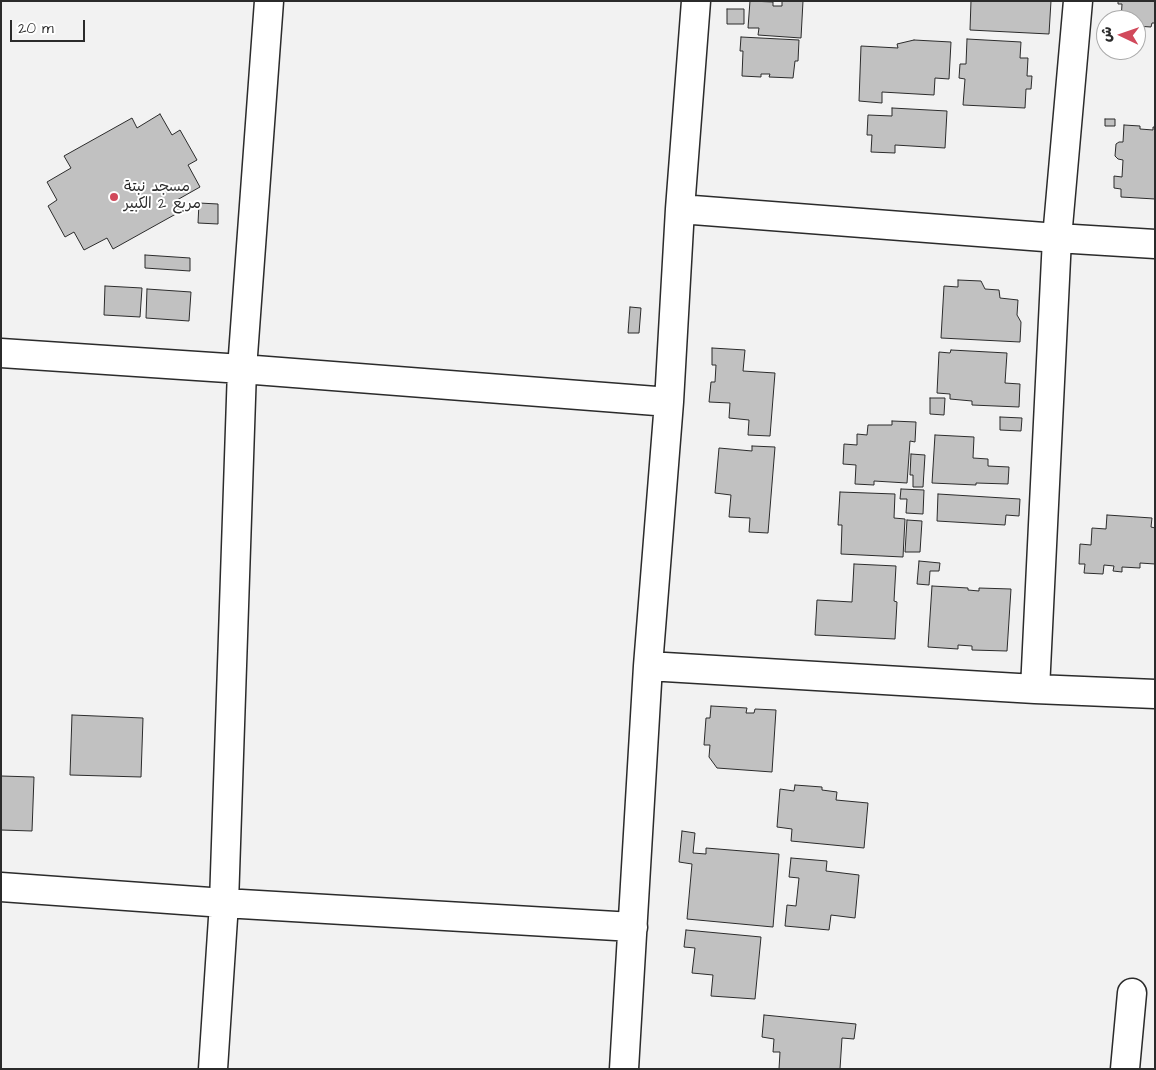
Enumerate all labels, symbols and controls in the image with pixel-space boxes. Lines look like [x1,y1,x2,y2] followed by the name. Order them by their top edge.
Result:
[12,10,88,42] scale bar
[1096,10,1146,60] north arrow
[18,18,54,39] text: 20 m
[1097,26,1117,42] text: ش
[124,179,201,214] place label: مسجد نبتة مربع 2 الكبير
[108,191,120,203] marker: مسجد نبتة مربع 2 الكبير

